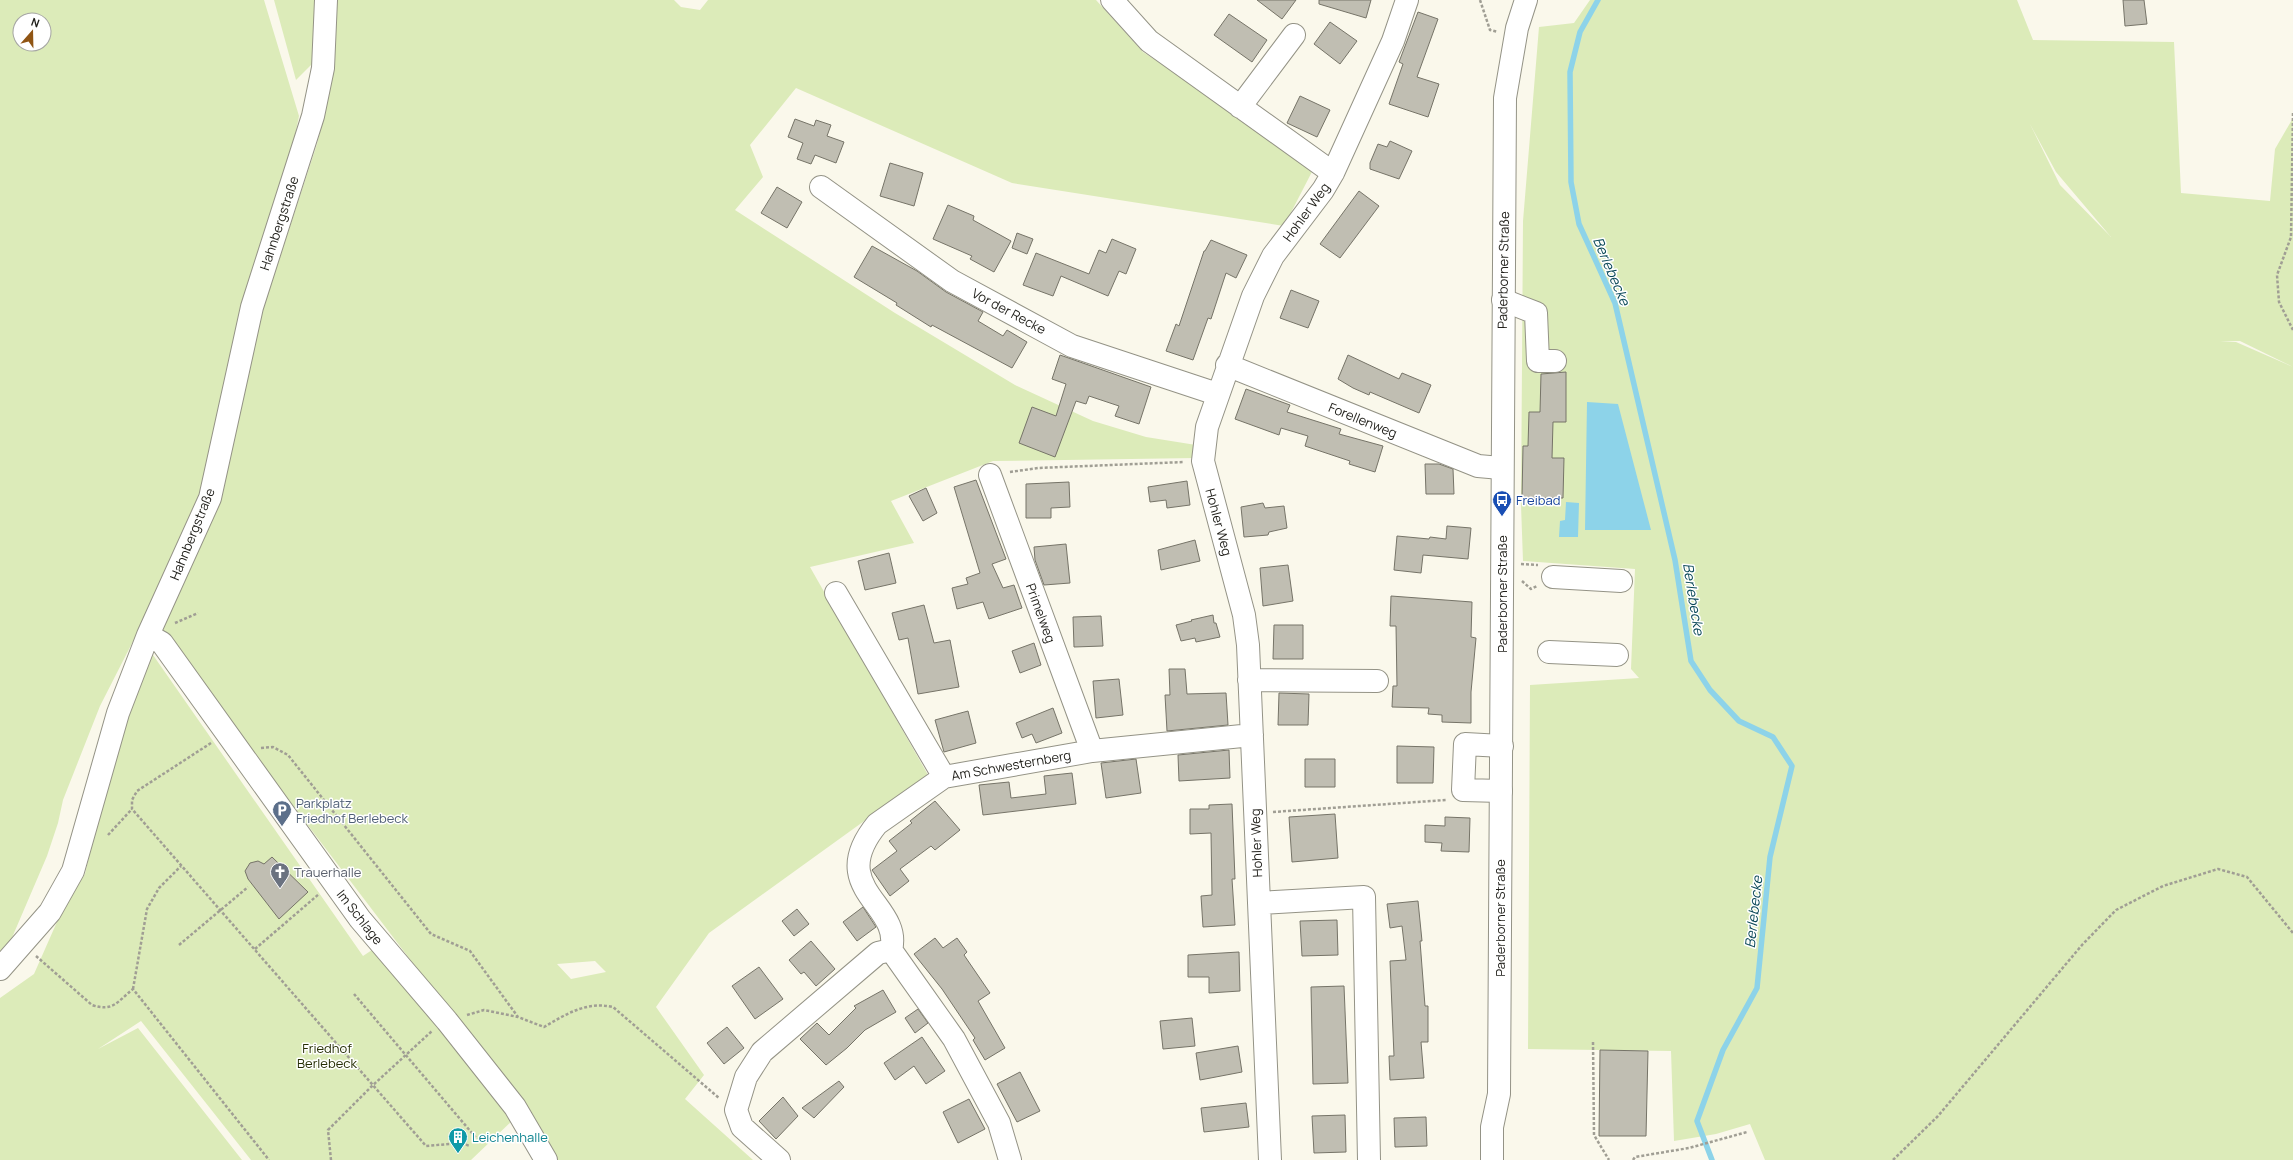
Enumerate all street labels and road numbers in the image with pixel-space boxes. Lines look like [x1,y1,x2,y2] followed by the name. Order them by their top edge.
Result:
[255,173,303,272] street label: Hahnbergstraße
[1278,179,1334,245] street label: Hohler Weg
[1493,211,1513,329] street label: Paderborner Straße
[969,284,1050,338] street label: Vor der Recke
[1326,398,1400,442] street label: Forellenweg
[165,485,219,583] street label: Hahnbergstraße
[1201,486,1237,558] street label: Hohler Weg
[1493,535,1511,653] street label: Paderborner Straße
[1022,581,1060,645] street label: Primelweg
[950,746,1072,784] street label: Am Schwesternberg
[1246,808,1266,878] street label: Hohler Weg
[1491,859,1509,977] street label: Paderborner Straße
[333,886,387,949] street label: Im Schlage

